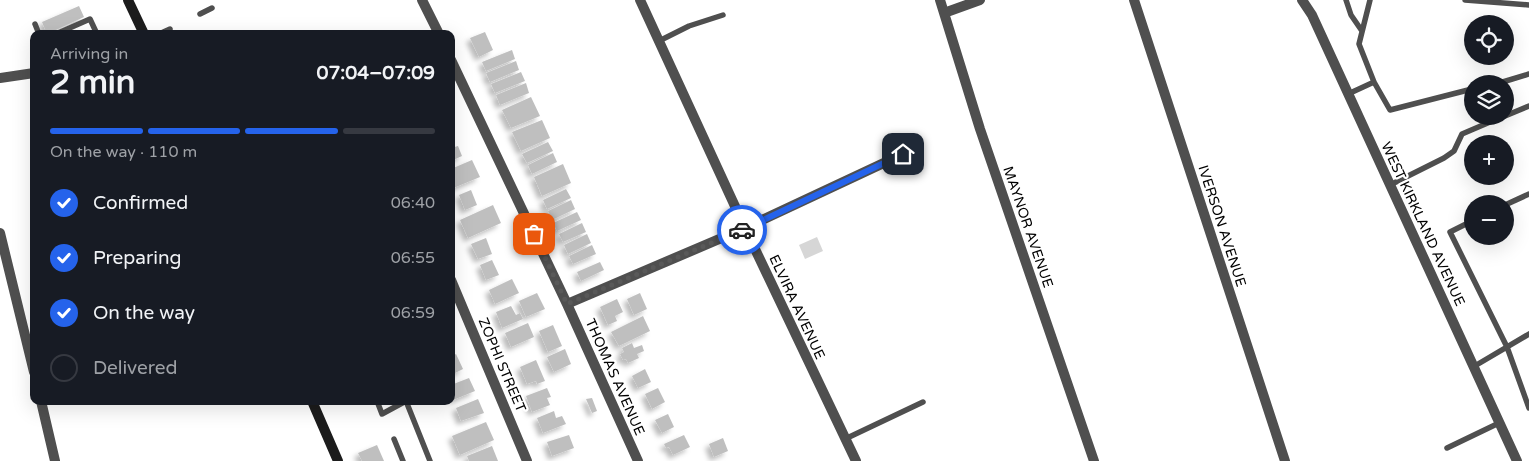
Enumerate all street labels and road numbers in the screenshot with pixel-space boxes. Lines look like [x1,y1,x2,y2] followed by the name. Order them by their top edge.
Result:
[1377,139,1469,309] street label: WEST KIRKLAND AVENUE
[1194,163,1250,289] street label: IVERSON AVENUE
[999,164,1057,290] street label: MAYNOR AVENUE
[765,252,829,362] street label: ELVIRA AVENUE
[474,315,530,415] street label: ZOPHI STREET
[582,316,648,438] street label: THOMAS AVENUE

